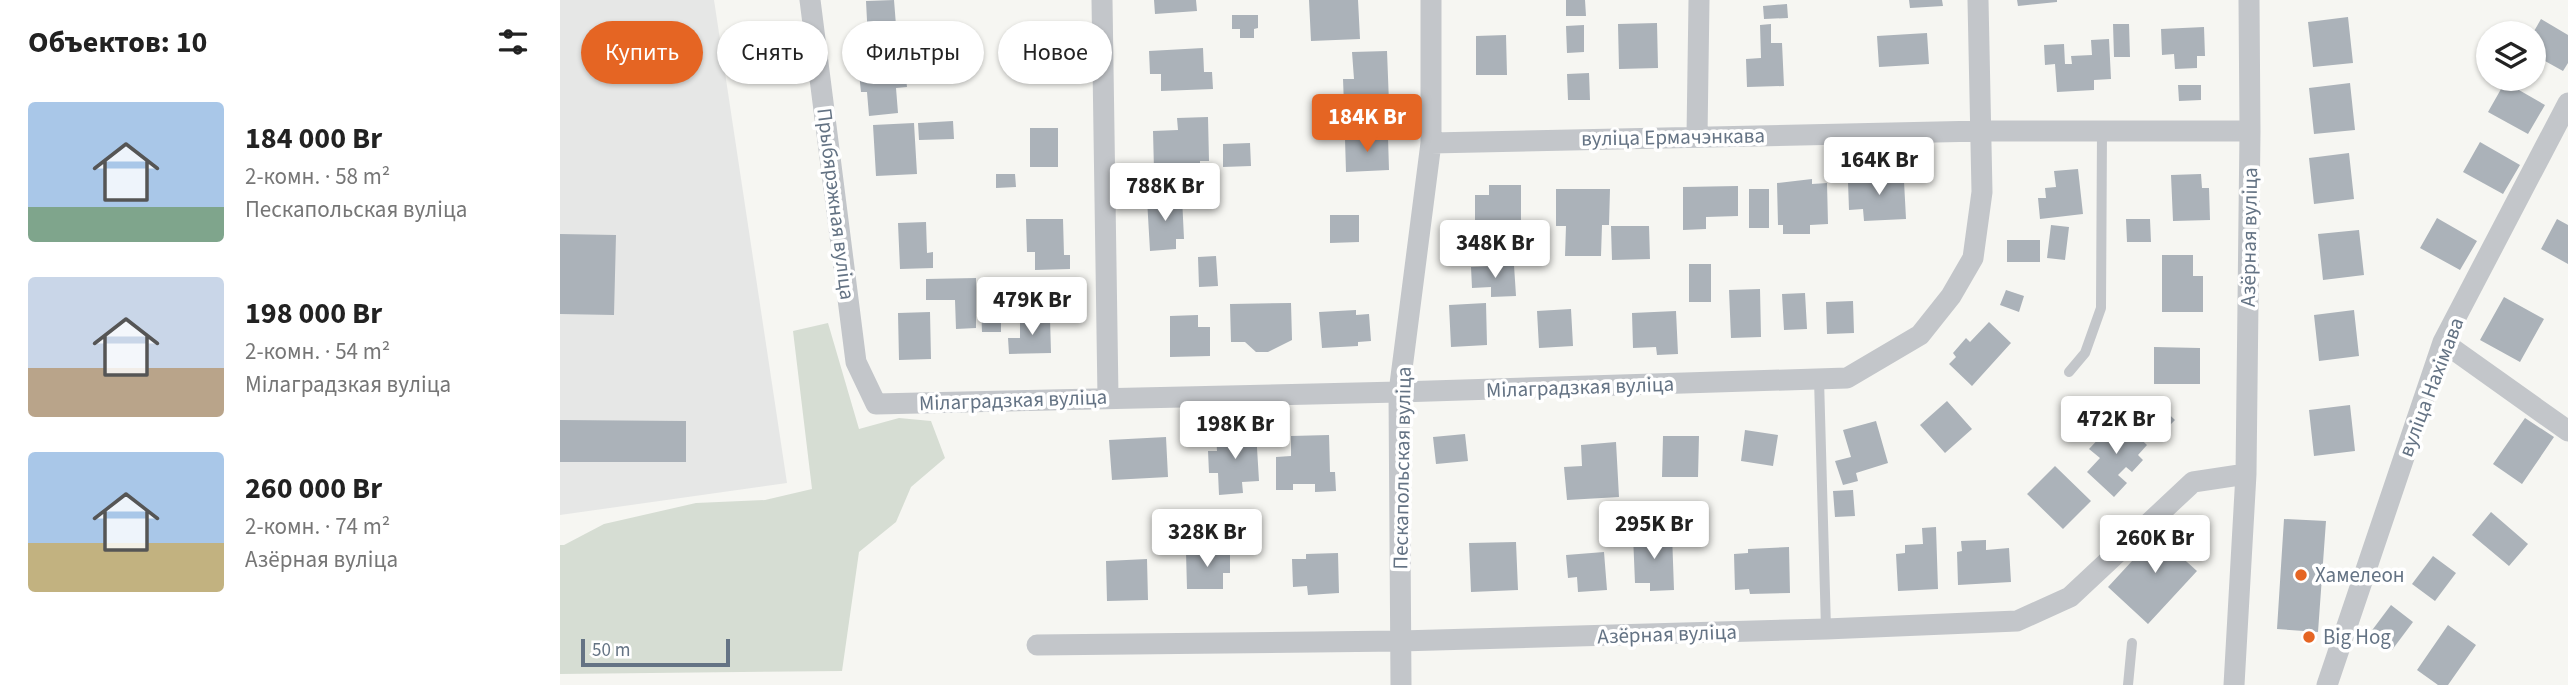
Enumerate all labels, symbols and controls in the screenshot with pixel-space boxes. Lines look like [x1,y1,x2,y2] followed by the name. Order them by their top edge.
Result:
[28,21,207,64] text: Объектов: 10
[581,21,703,84] chip: Купить
[717,21,828,84] chip: Снять
[842,21,984,84] chip: Фильтры
[998,21,1112,84] chip: Новое
[2476,21,2546,91] map controls
[2476,21,2546,91] button: layers
[494,23,532,61] icon: filters
[1302,94,1432,154] pin: 184K Br
[1328,100,1406,133] text: 184K Br
[809,106,863,302] street label: Прыбярэжная вуліца
[245,117,382,160] text: 184 000 Br
[1581,120,1765,154] street label: вуліца Ермачэнкава
[84,130,168,214] icon: home
[1814,138,1944,197] pin: 164K Br
[1840,143,1918,176] text: 164K Br
[245,160,390,193] text: 2-комн. · 58 m²
[1100,164,1230,223] pin: 788K Br
[2233,167,2265,307] street label: Азёрная вуліца
[1126,169,1204,202] text: 788K Br
[245,193,467,226] text: Пескапольская вуліца
[1430,220,1560,280] pin: 348K Br
[1456,226,1534,259] text: 348K Br
[967,278,1097,337] pin: 479K Br
[993,283,1071,316] text: 479K Br
[245,292,382,335] text: 198 000 Br
[84,305,168,389] icon: home
[2391,313,2471,461] street label: вуліца Нахімава
[245,335,390,368] text: 2-комн. · 54 m²
[1385,366,1419,570] street label: Пескапольская вуліца
[245,368,451,401] text: Мілаградзкая вуліца
[1485,369,1675,405] street label: Мілаградзкая вуліца
[918,382,1108,418] street label: Мілаградзкая вуліца
[2051,396,2181,456] pin: 472K Br
[1170,402,1300,461] pin: 198K Br
[2077,402,2155,435] text: 472K Br
[1196,407,1274,440] text: 198K Br
[245,467,382,510] text: 260 000 Br
[84,480,168,564] icon: home
[1589,502,1719,561] pin: 295K Br
[1615,507,1693,540] text: 295K Br
[245,510,390,543] text: 2-комн. · 74 m²
[1142,510,1272,569] pin: 328K Br
[1168,515,1246,548] text: 328K Br
[2090,516,2220,575] pin: 260K Br
[2116,521,2194,554] text: 260K Br
[245,543,398,576] text: Азёрная вуліца
[2315,560,2405,590] place label: Хамелеон
[2293,567,2309,583] marker: Хамелеон
[1597,617,1737,651] street label: Азёрная вуліца
[2323,622,2391,652] place label: Big Hog
[2301,629,2317,645] marker: Big Hog
[581,636,730,668] scale bar
[592,637,630,664] text: 50 m

